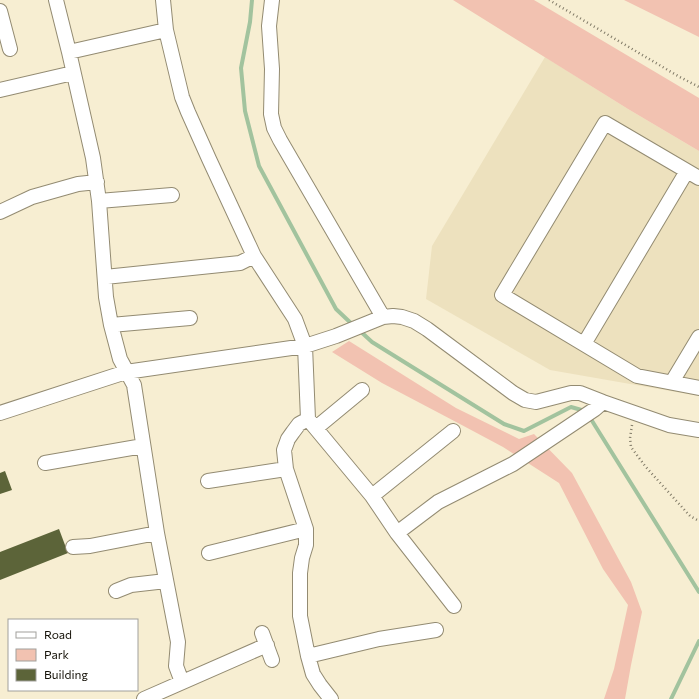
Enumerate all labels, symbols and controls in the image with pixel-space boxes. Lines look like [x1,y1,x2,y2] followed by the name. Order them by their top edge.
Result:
[8,619,138,691] legend
[44,627,72,641] text: Road
[44,647,70,661] text: Park
[44,667,88,681] text: Building

